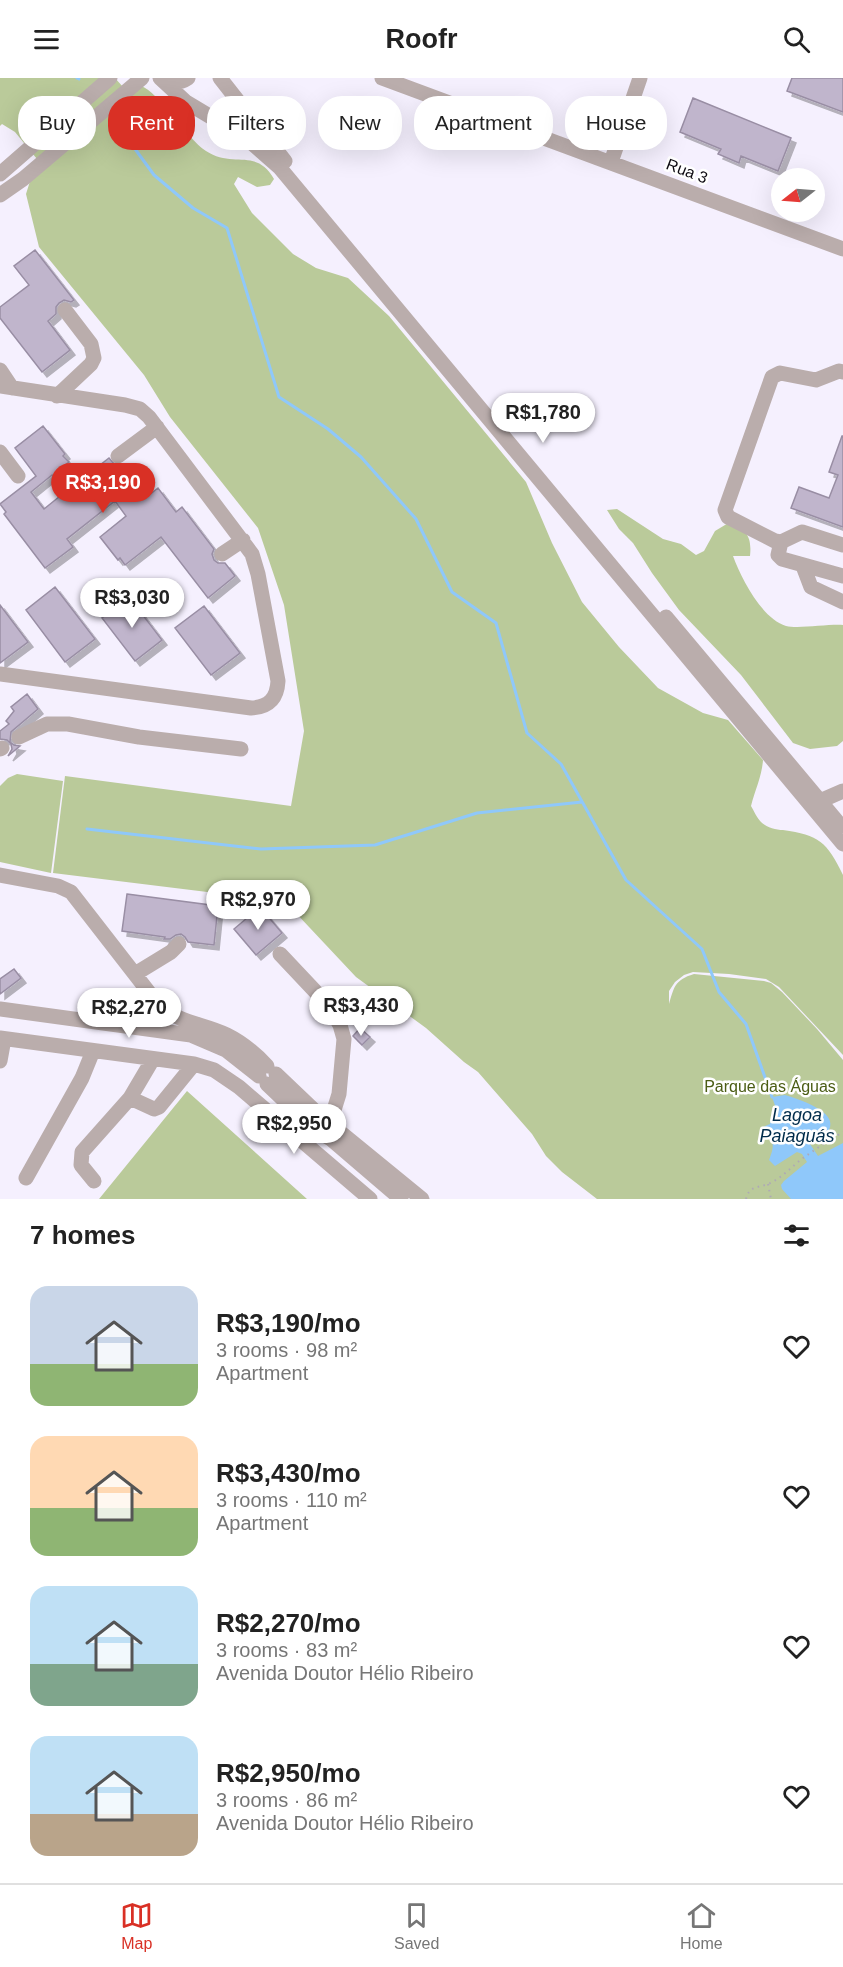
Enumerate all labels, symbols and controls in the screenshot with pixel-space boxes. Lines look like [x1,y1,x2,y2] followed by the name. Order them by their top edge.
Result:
[30,23,63,56] icon: menu
[780,23,813,56] icon: search
[386,24,457,54] text: Roofr
[18,96,96,150] chip: Buy
[108,96,195,150] chip: Rent
[207,96,306,150] chip: Filters
[318,96,402,150] chip: New
[414,96,553,150] chip: Apartment
[565,96,667,150] chip: House
[664,155,710,187] street label: Rua 3
[771,168,825,222] north arrow
[771,168,825,222] map controls
[488,393,598,444] pin: R$1,780
[505,401,581,423] text: R$1,780
[48,463,158,514] pin: R$3,190
[65,471,141,493] text: R$3,190
[77,578,187,629] pin: R$3,030
[94,586,170,608] text: R$3,030
[203,880,313,931] pin: R$2,970
[220,888,296,910] text: R$2,970
[306,986,416,1037] pin: R$3,430
[74,988,184,1039] pin: R$2,270
[323,994,399,1016] text: R$3,430
[91,996,167,1018] text: R$2,270
[704,1077,836,1095] park label: Parque das Águas
[239,1104,349,1155] pin: R$2,950
[759,1105,835,1146] water label: Lagoa Paiaguás
[256,1112,332,1134] text: R$2,950
[780,1219,813,1252] icon: filters
[30,1220,136,1250] text: 7 homes
[216,1308,361,1338] text: R$3,190/mo
[78,1310,150,1382] icon: home
[780,1330,813,1363] icon: heart
[216,1339,357,1361] text: 3 rooms · 98 m²
[216,1362,308,1384] text: Apartment
[216,1458,361,1488] text: R$3,430/mo
[78,1460,150,1532] icon: home
[780,1480,813,1513] icon: heart
[216,1489,367,1511] text: 3 rooms · 110 m²
[216,1512,308,1534] text: Apartment
[216,1608,361,1638] text: R$2,270/mo
[78,1610,150,1682] icon: home
[780,1630,813,1663] icon: heart
[216,1639,357,1661] text: 3 rooms · 83 m²
[216,1662,474,1684] text: Avenida Doutor Hélio Ribeiro
[216,1758,361,1788] text: R$2,950/mo
[78,1760,150,1832] icon: home
[780,1780,813,1813] icon: heart
[216,1789,357,1811] text: 3 rooms · 86 m²
[216,1812,474,1834] text: Avenida Doutor Hélio Ribeiro
[120,1899,153,1953] tab: Map
[394,1899,439,1953] tab: Saved
[680,1899,723,1953] tab: Home

